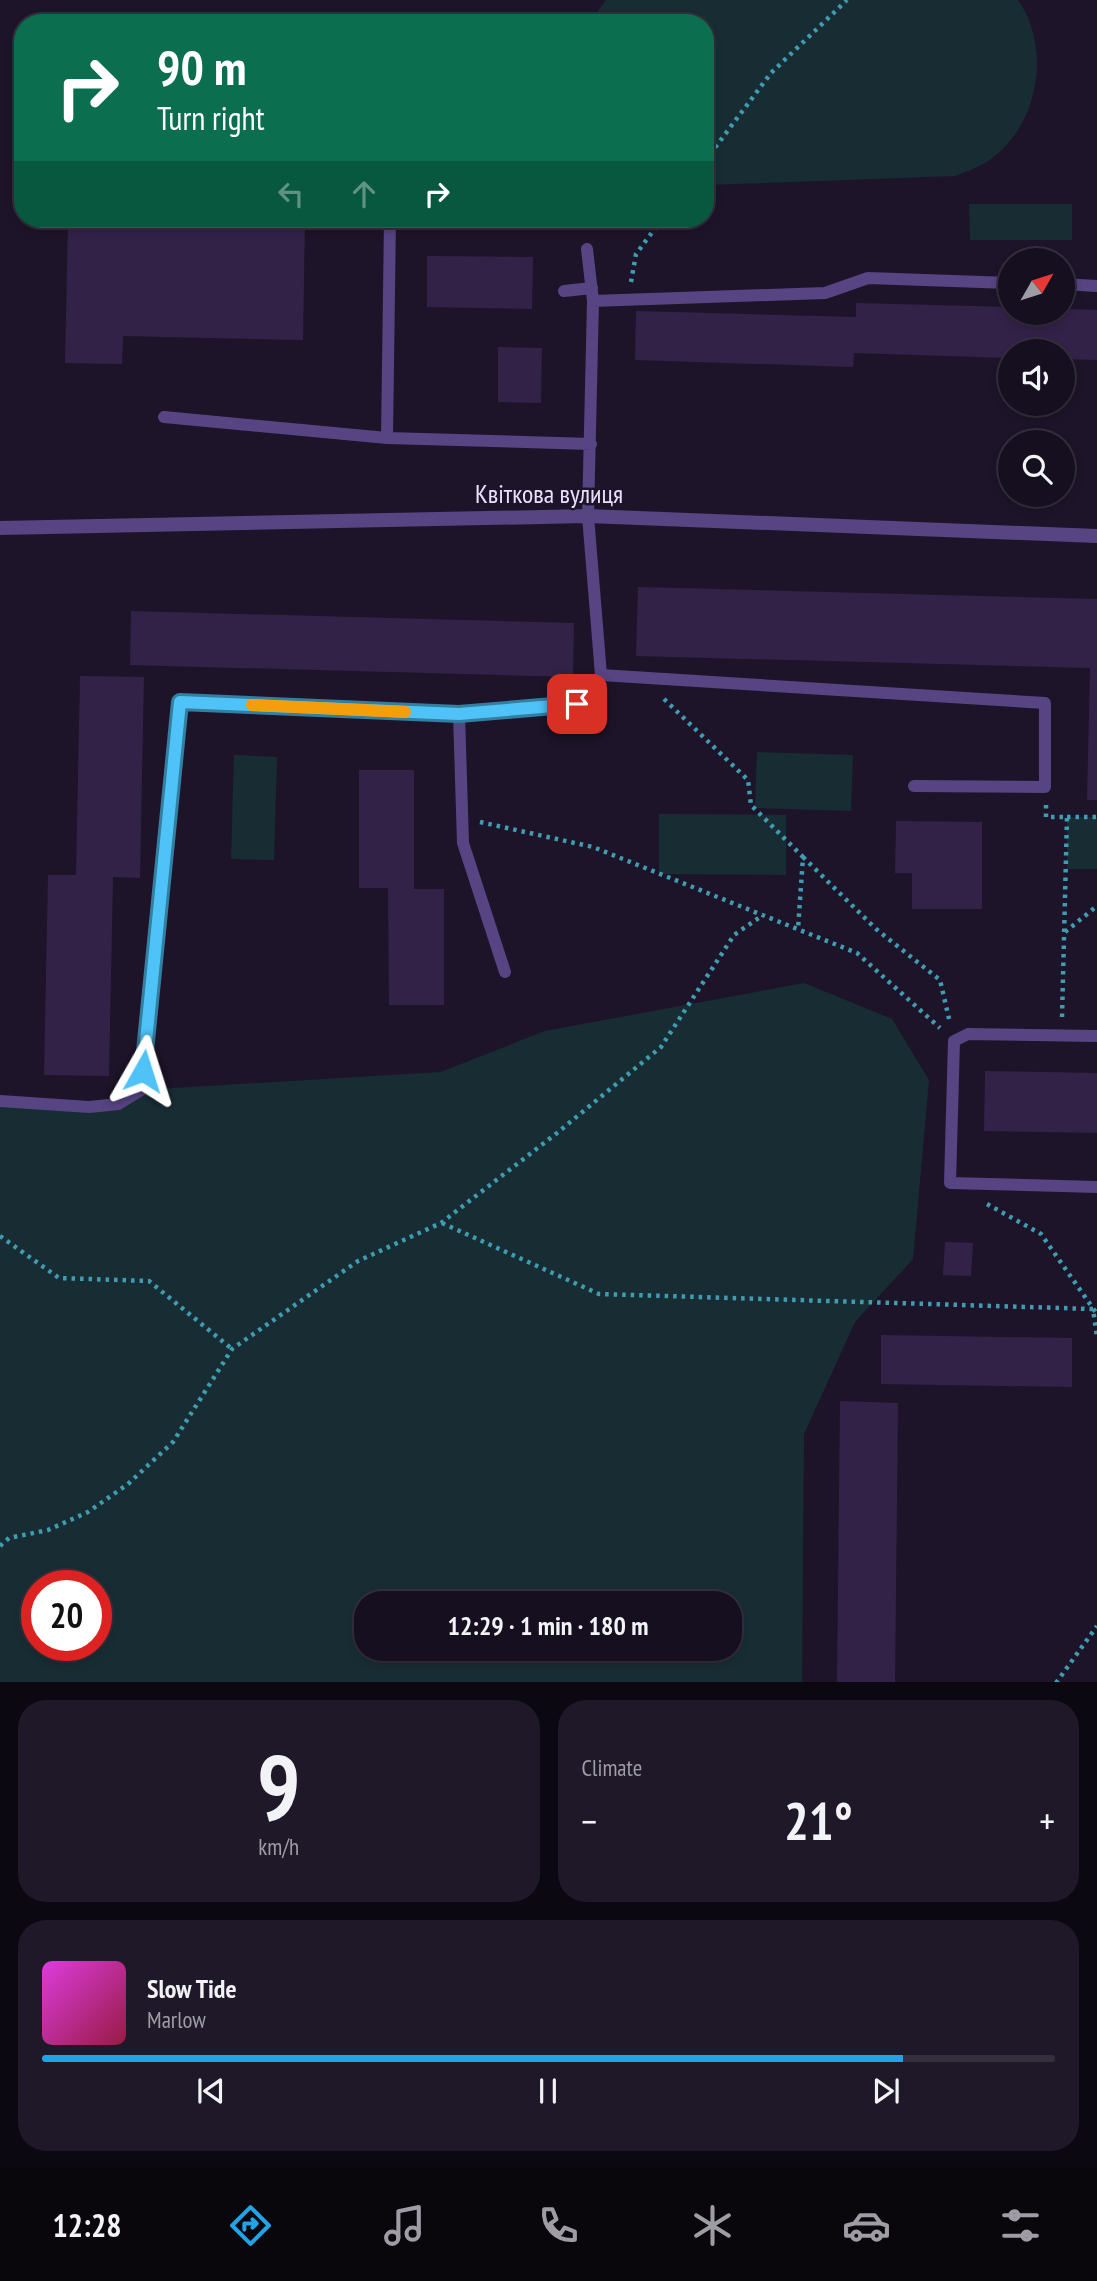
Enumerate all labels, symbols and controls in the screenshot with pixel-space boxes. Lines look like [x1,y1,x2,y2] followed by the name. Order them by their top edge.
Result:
[157,35,246,99] text: 90 m
[42,42,133,133] icon: right
[157,97,265,139] text: Turn right
[272,175,310,213] icon: left
[345,175,383,213] icon: ahead
[418,175,456,213] icon: right
[998,248,1074,326] north arrow
[998,248,1075,507] map controls
[998,339,1075,416] button: sound
[998,430,1075,507] button: search
[475,477,623,510] street label: Квіткова вулиця
[547,674,607,734] pin
[558,685,596,723] icon: arrive
[106,1034,180,1108] position arrow
[21,1570,112,1661] speed limit sign: 20
[448,1609,648,1642] text: 12:29 · 1 min · 180 m
[257,1727,301,1845] text: 9
[582,1753,642,1782] text: Climate
[784,1787,853,1854] text: 21°
[582,1796,597,1845] text: −
[1039,1796,1055,1845] text: +
[258,1832,299,1861] text: km/h
[147,1972,237,2005] text: Slow Tide
[147,2005,206,2034] text: Marlow
[192,2072,230,2110] icon: previous
[529,2072,567,2110] icon: pause
[867,2072,905,2110] icon: next
[226,2201,275,2250] icon: directions
[380,2201,429,2250] icon: music
[534,2201,583,2250] icon: phone
[688,2201,737,2250] icon: climate
[842,2201,891,2250] icon: car
[996,2201,1045,2250] icon: filters
[52,2204,122,2246] text: 12:28

